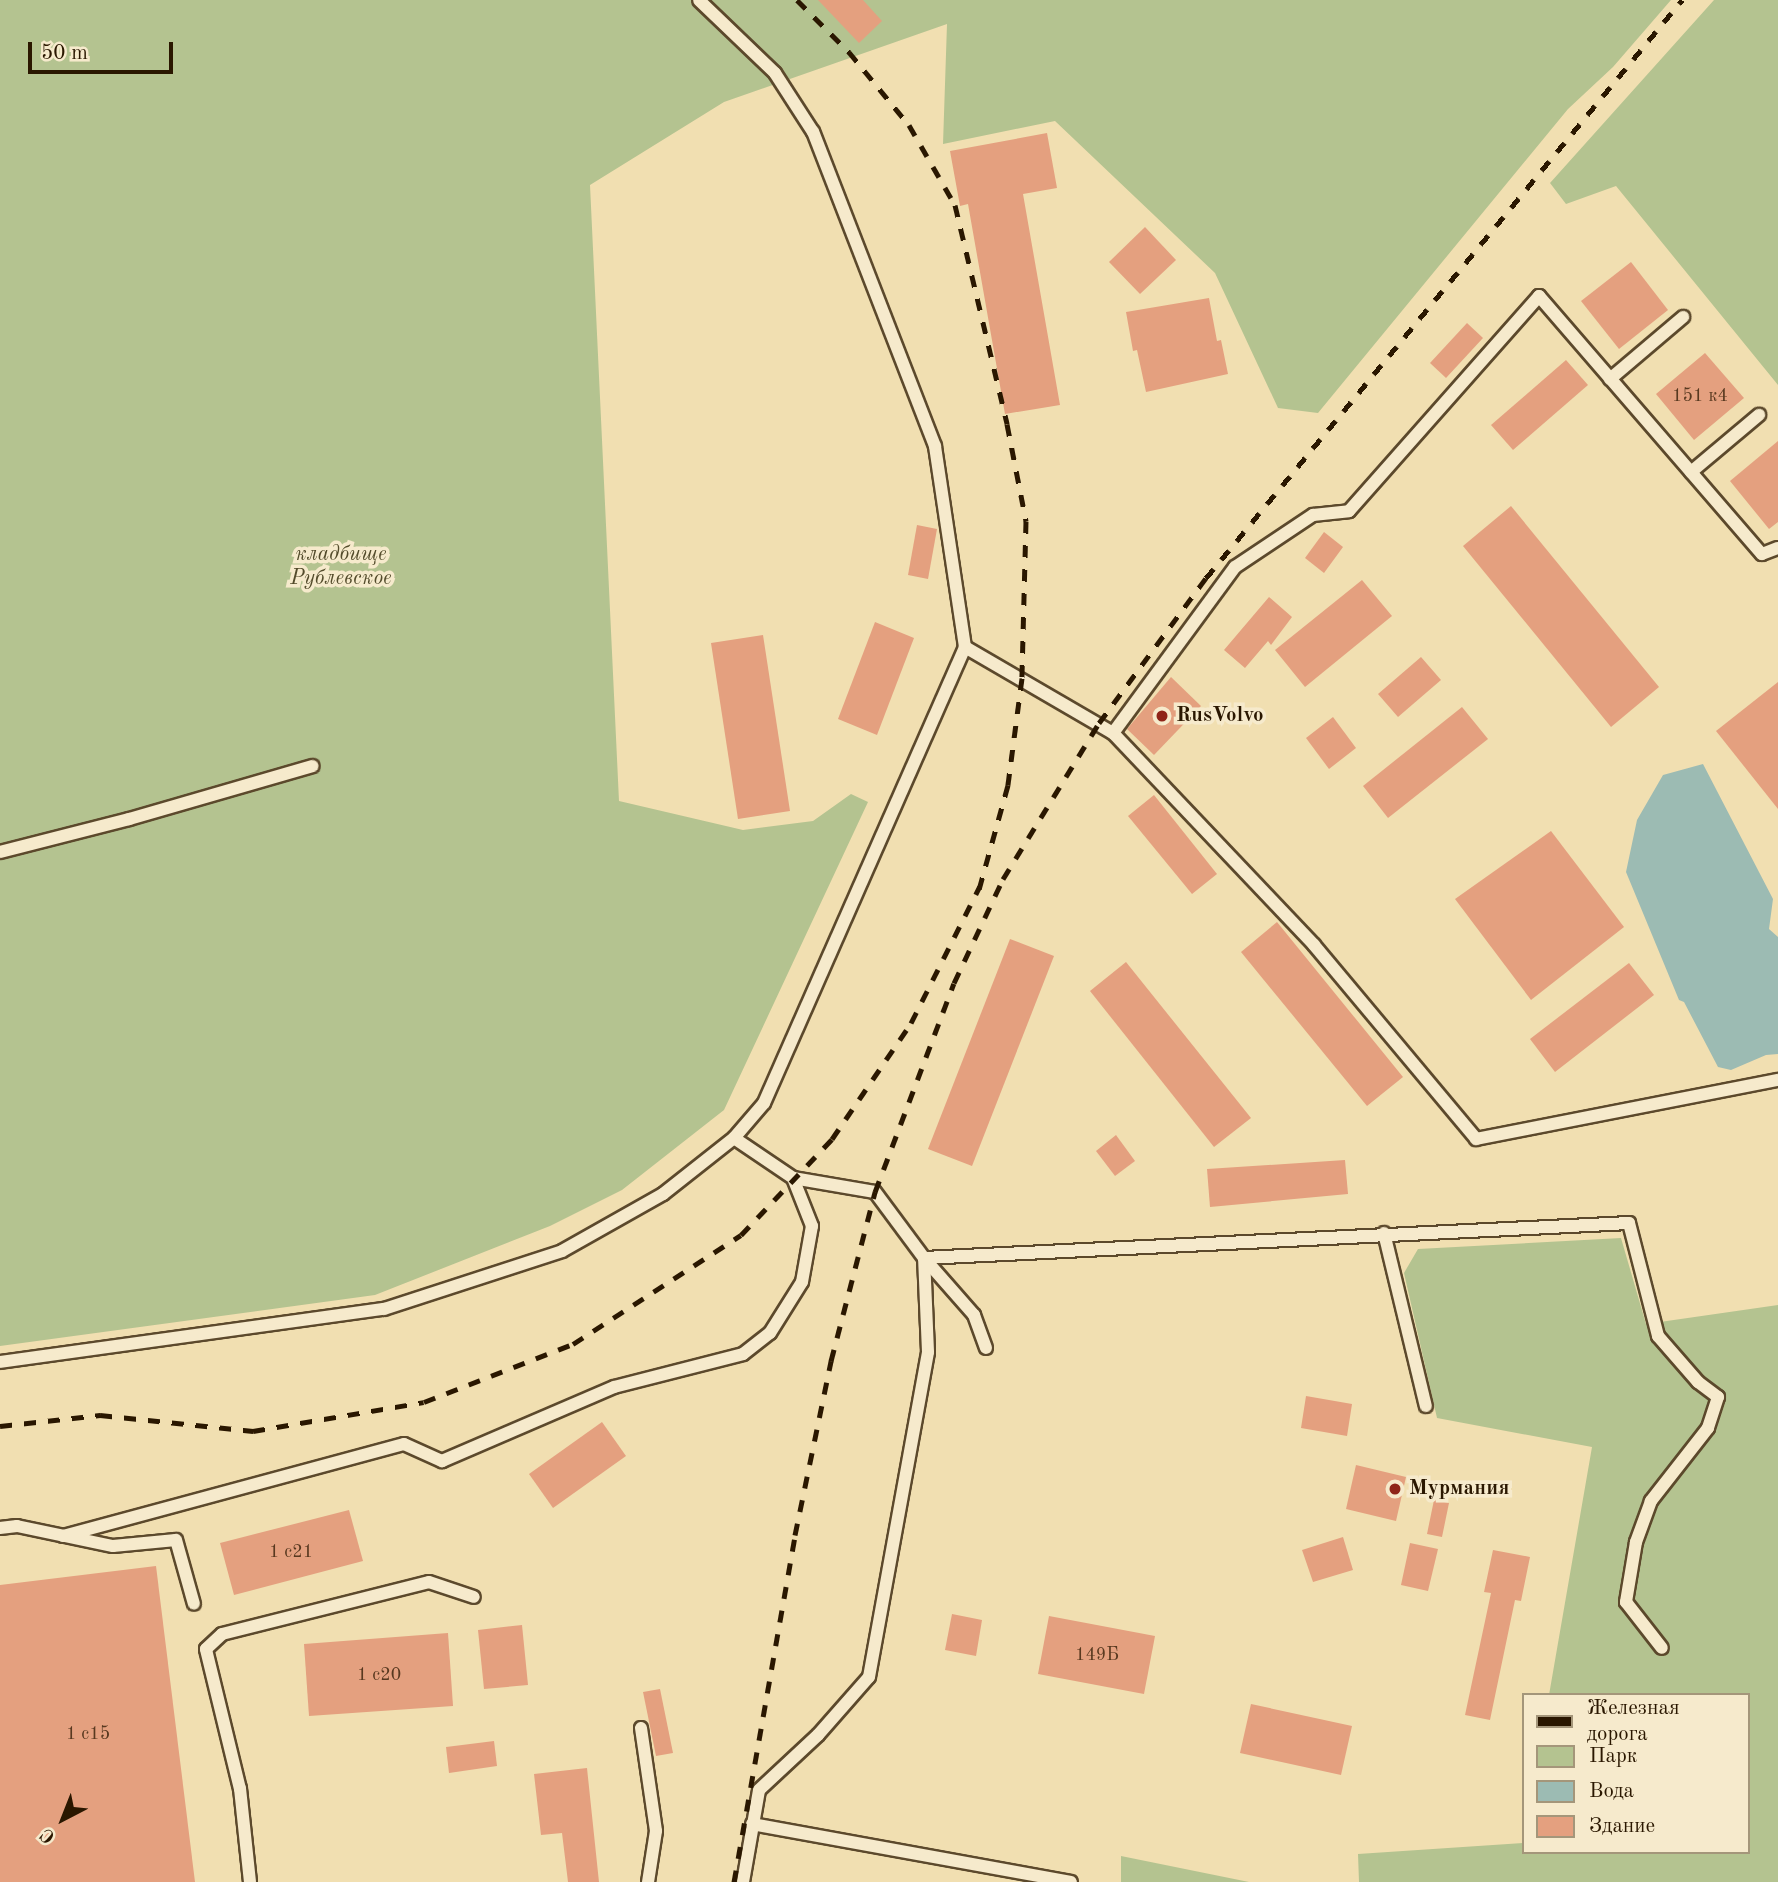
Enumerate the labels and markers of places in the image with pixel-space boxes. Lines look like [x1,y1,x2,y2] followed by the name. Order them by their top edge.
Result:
[1176,703,1264,729] place label: RusVolvo
[1154,708,1170,724] marker: RusVolvo
[1409,1476,1509,1502] place label: Мурмания
[1387,1481,1403,1497] marker: Мурмания

